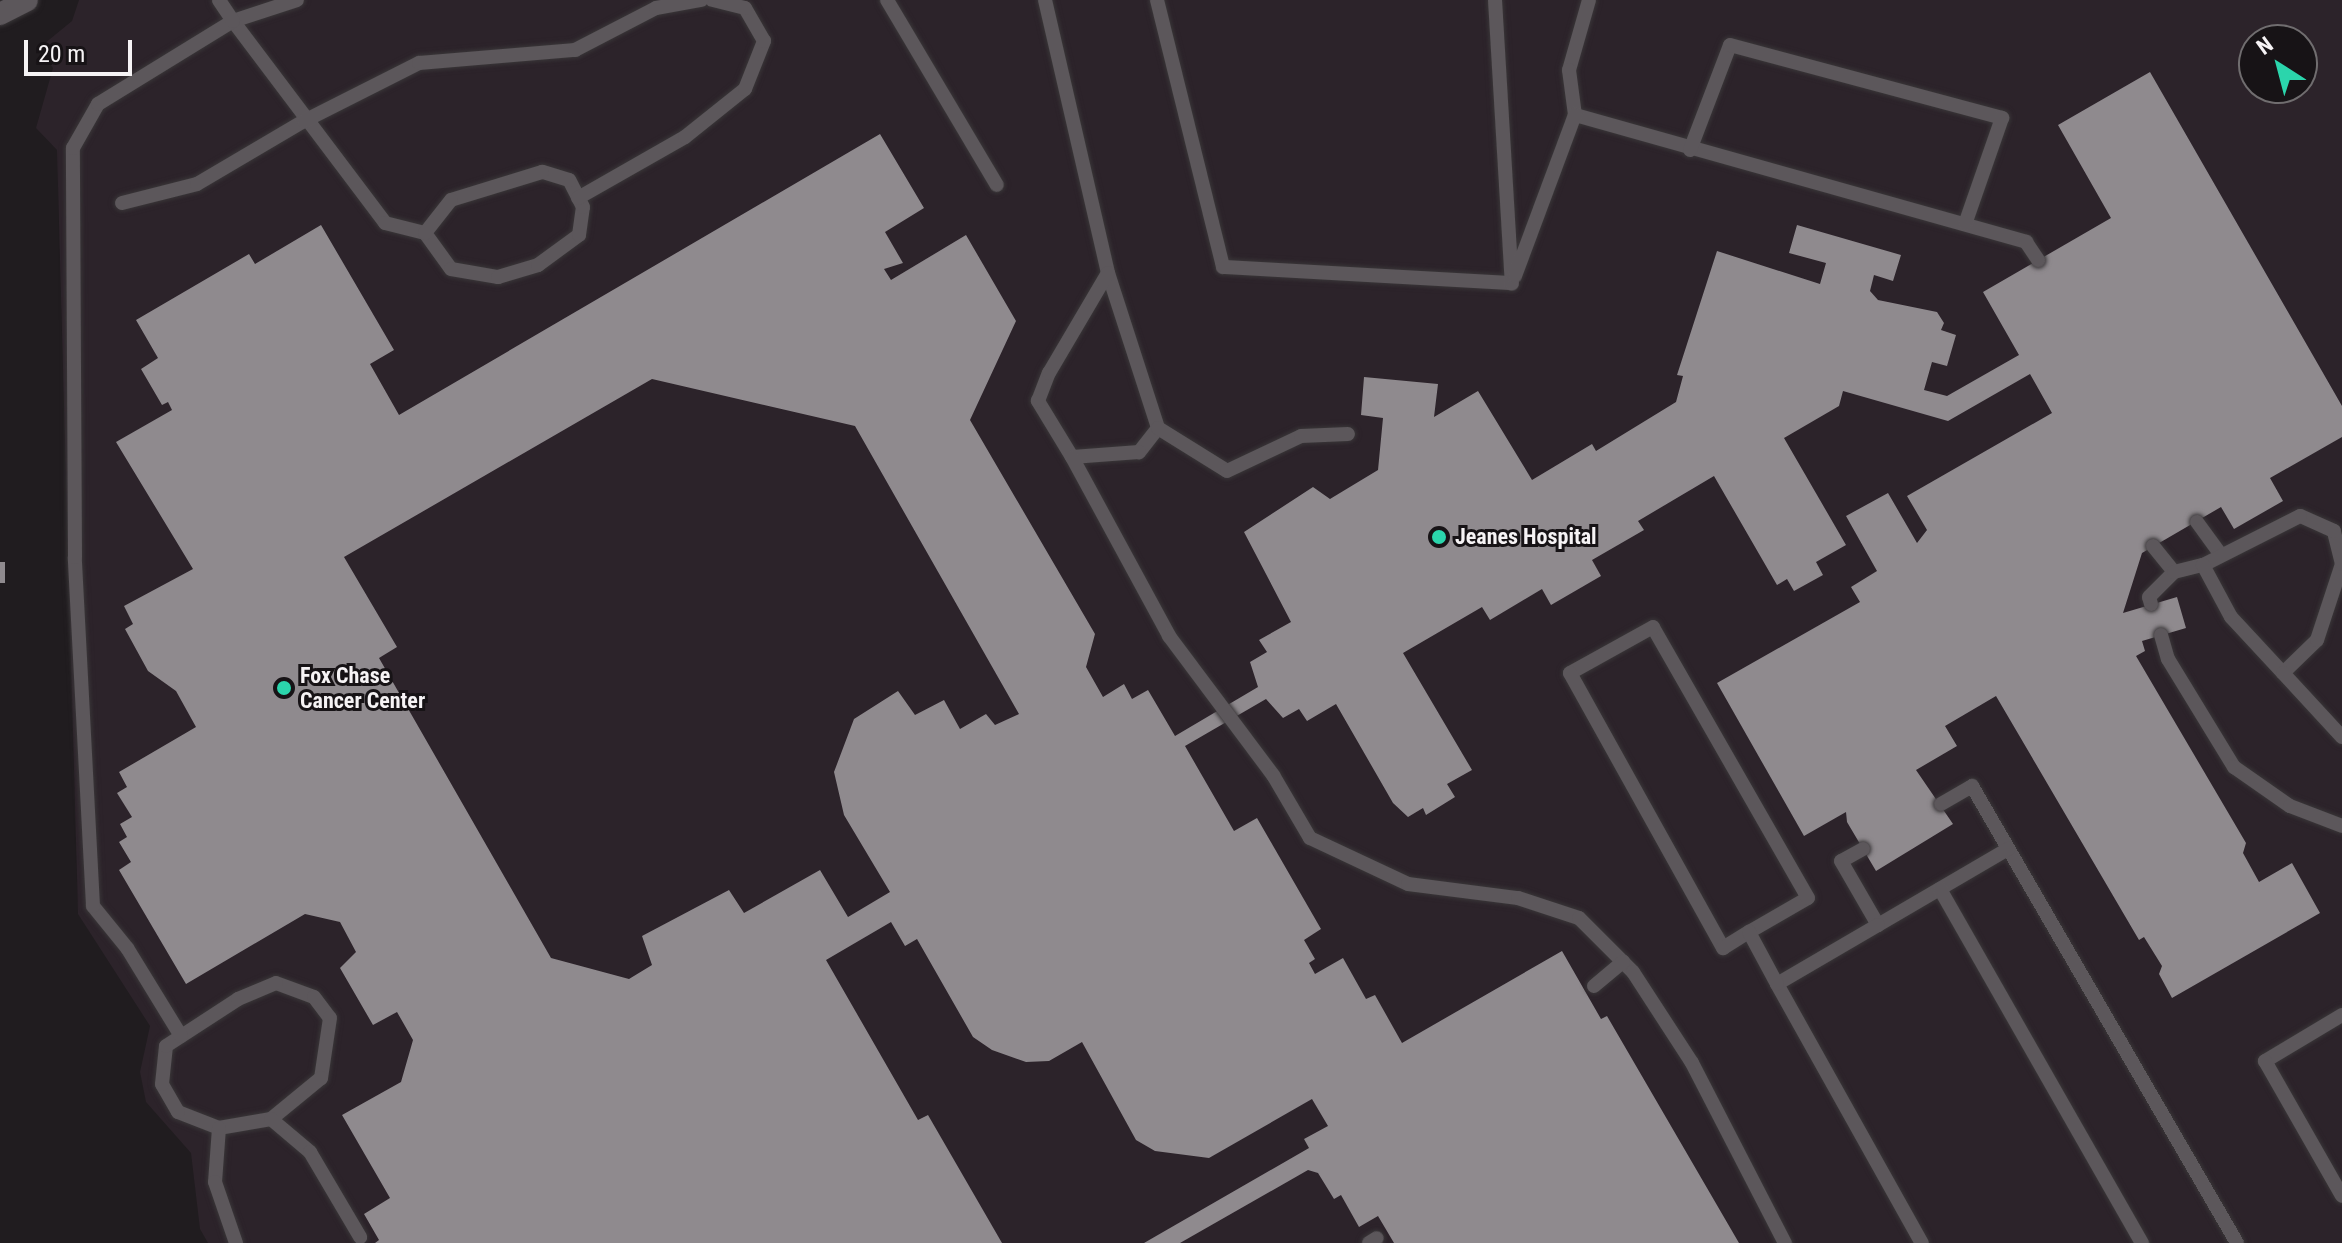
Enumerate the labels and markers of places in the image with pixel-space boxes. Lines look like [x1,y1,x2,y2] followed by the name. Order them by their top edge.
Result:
[1455,524,1597,550] place label: Jeanes Hospital
[1430,528,1448,546] marker: Jeanes Hospital
[300,662,425,714] place label: Fox Chase Cancer Center
[275,679,293,697] marker: Fox Chase Cancer Center

